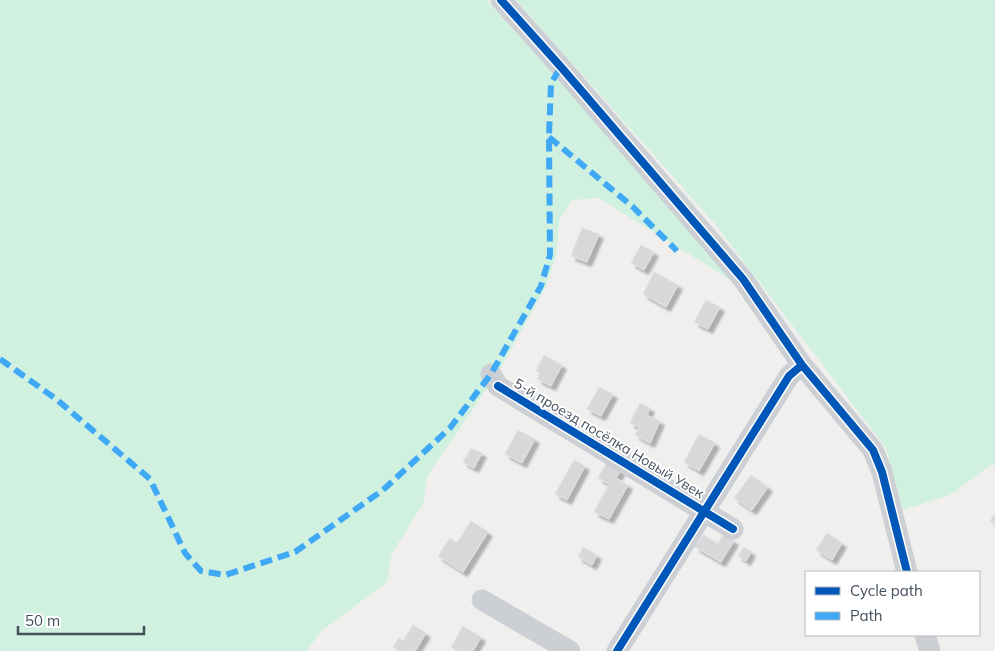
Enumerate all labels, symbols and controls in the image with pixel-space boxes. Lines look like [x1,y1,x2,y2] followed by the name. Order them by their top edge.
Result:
[511,374,708,502] street label: 5-й проезд посёлка Новый Увек
[805,571,980,636] legend
[850,581,923,600] text: Cycle path
[18,604,144,636] scale bar
[850,606,882,625] text: Path
[25,611,60,630] text: 50 m

